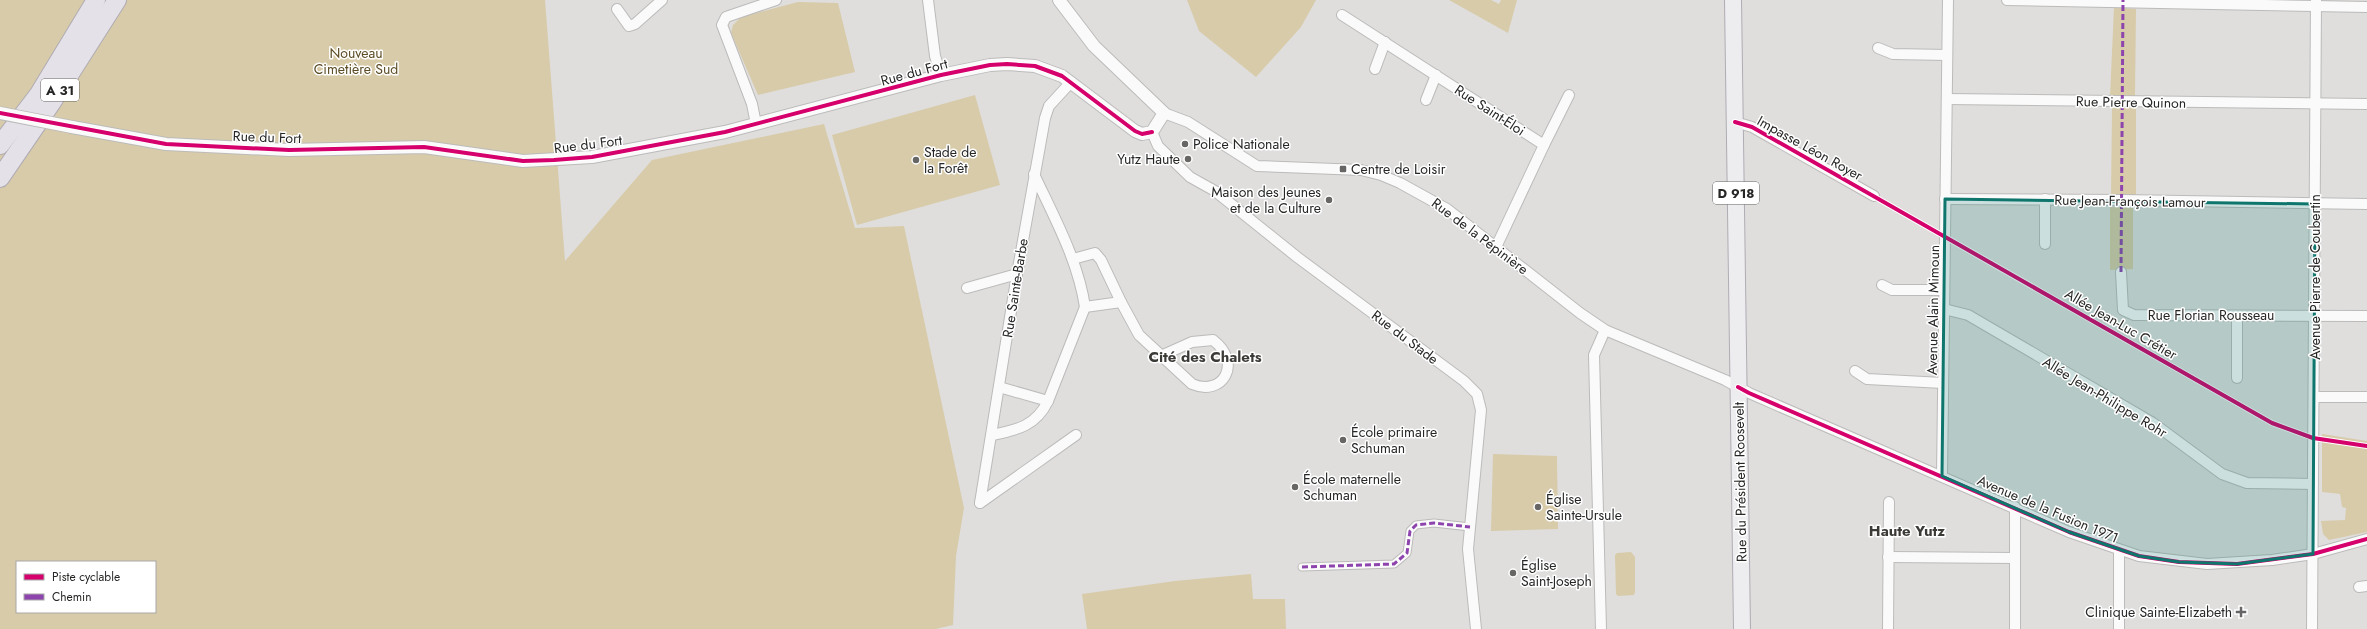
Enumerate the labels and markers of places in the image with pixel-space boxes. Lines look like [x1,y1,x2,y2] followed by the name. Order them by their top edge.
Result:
[1193,134,1290,154] place label: Police Nationale
[1180,139,1190,149] marker: Police Nationale
[924,142,976,178] place label: Stade de la Forêt
[1117,149,1180,169] place label: Yutz Haute
[1183,154,1193,164] marker: Yutz Haute
[911,155,921,165] marker: Stade de la Forêt
[1351,159,1446,179] place label: Centre de Loisir
[1338,164,1348,174] marker: Centre de Loisir
[1211,182,1321,218] place label: Maison des Jeunes et de la Culture
[1324,195,1334,205] marker: Maison des Jeunes et de la Culture
[1351,422,1437,458] place label: École primaire Schuman
[1338,435,1348,445] marker: École primaire Schuman
[1303,469,1401,505] place label: École maternelle Schuman
[1290,482,1300,492] marker: École maternelle Schuman
[1546,489,1622,525] place label: Église Sainte-Ursule
[1533,502,1543,512] marker: Église Sainte-Ursule
[1521,555,1592,591] place label: Église Saint-Joseph
[1508,568,1518,578] marker: Église Saint-Joseph
[2085,602,2232,622] place label: Clinique Sainte-Elizabeth
[2235,606,2247,618] marker: Clinique Sainte-Elizabeth

